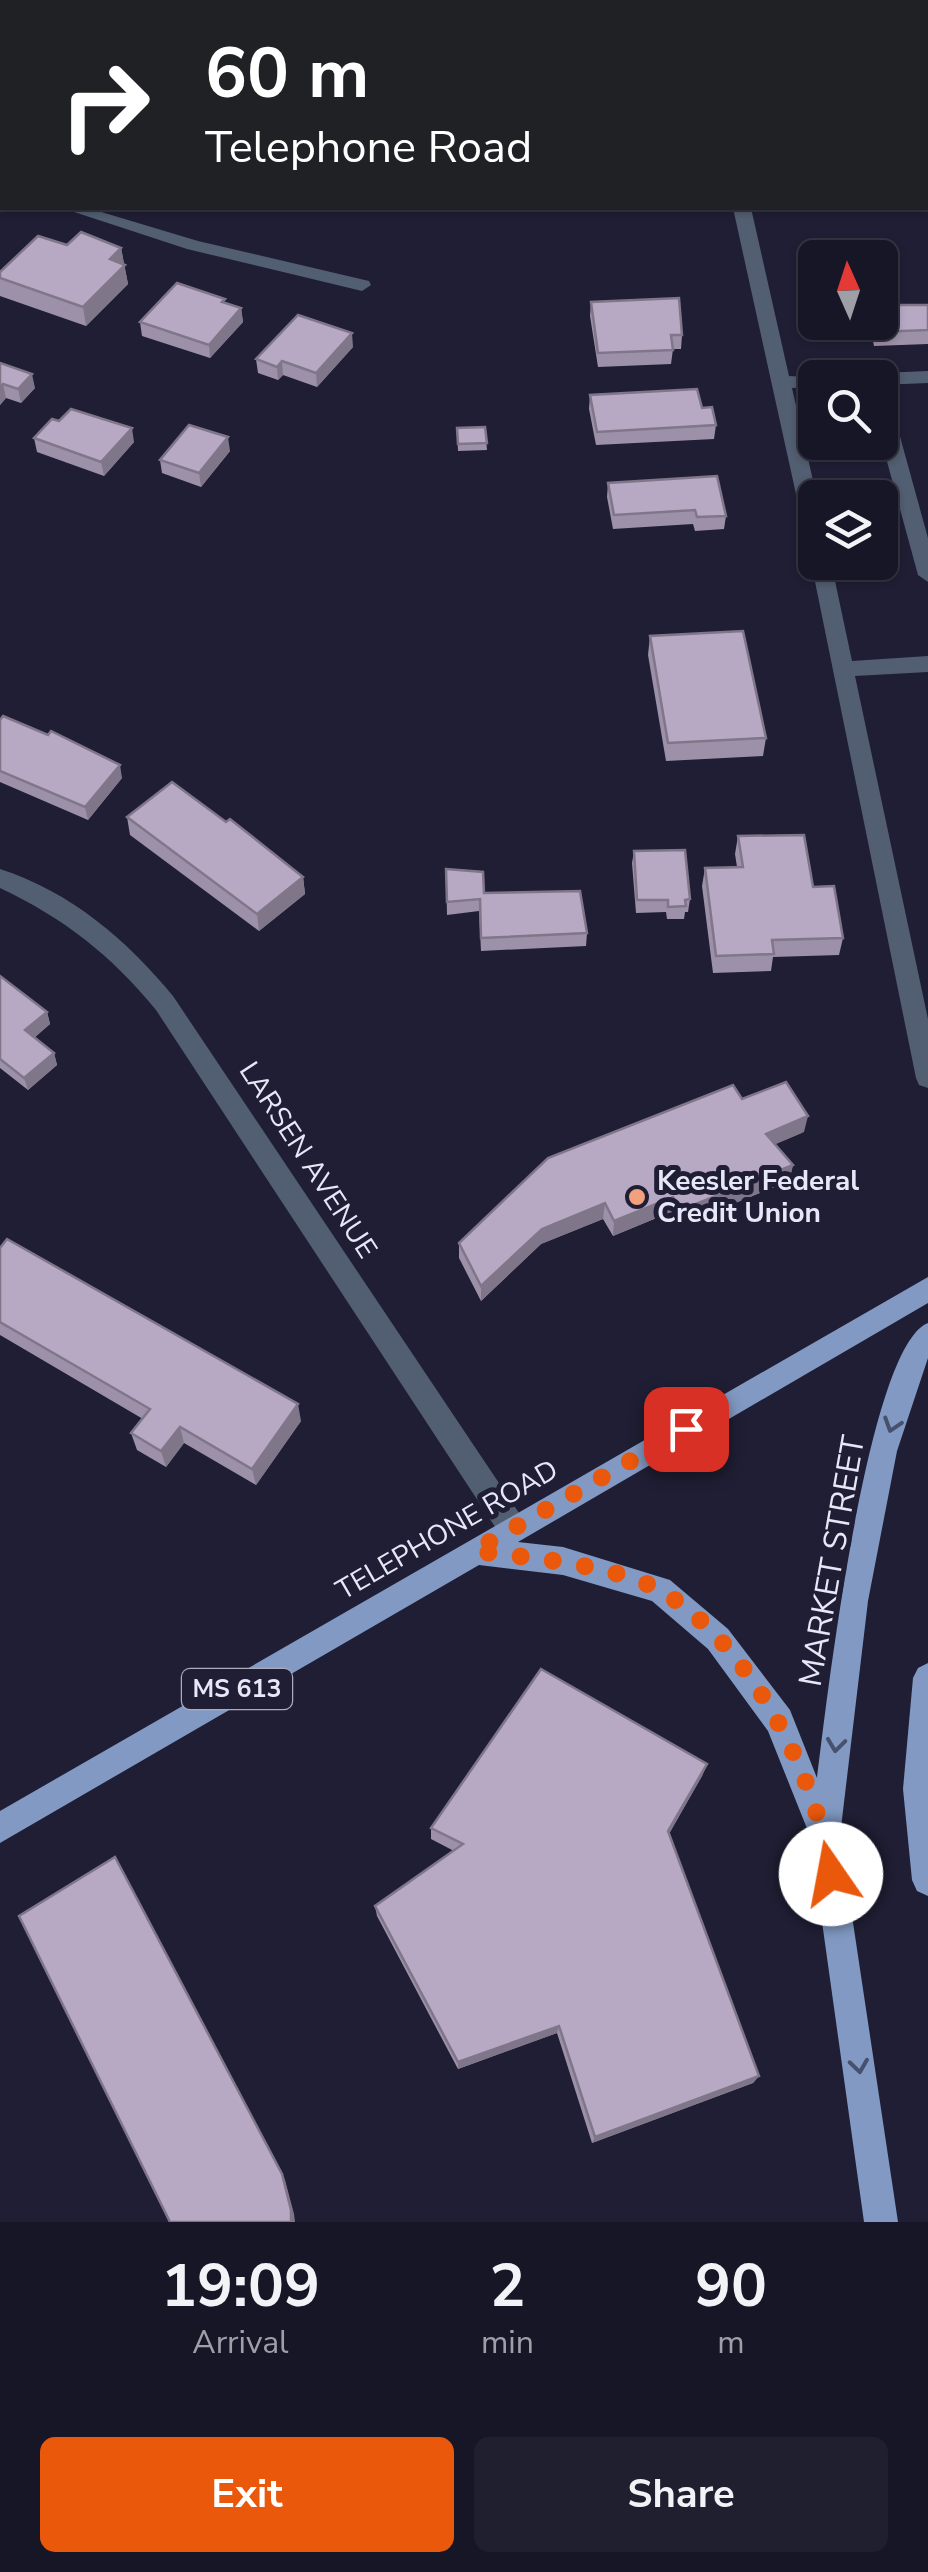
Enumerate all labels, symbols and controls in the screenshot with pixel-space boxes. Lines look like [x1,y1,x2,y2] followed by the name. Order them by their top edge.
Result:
[205,26,369,122] text: 60 m
[40,40,170,170] icon: right
[205,117,532,178] text: Telephone Road
[798,240,898,340] north arrow
[798,240,898,580] map controls
[798,360,898,460] button: search
[798,480,898,580] button: layers
[230,1054,386,1266] street label: LARSEN AVENUE
[657,1162,859,1232] place label: Keesler Federal Credit Union
[626,1186,648,1208] marker: Keesler Federal Credit Union
[644,1387,729,1472] pin
[659,1402,714,1457] icon: arrive
[883,1415,904,1433] one-way arrow
[789,1432,875,1690] street label: MARKET STREET
[329,1451,565,1609] street label: TELEPHONE ROAD
[182,1669,292,1709] road number: MS 613
[827,1736,848,1753] one-way arrow
[779,1822,883,1926] position arrow
[848,2058,869,2075] one-way arrow
[161,2245,320,2327] text: 19:09
[489,2245,525,2327] text: 2
[695,2245,767,2327] text: 90
[192,2321,289,2364] text: Arrival
[481,2321,534,2364] text: min
[717,2321,745,2364] text: m
[40,2437,454,2552] button: Exit
[474,2437,888,2552] button: Share

